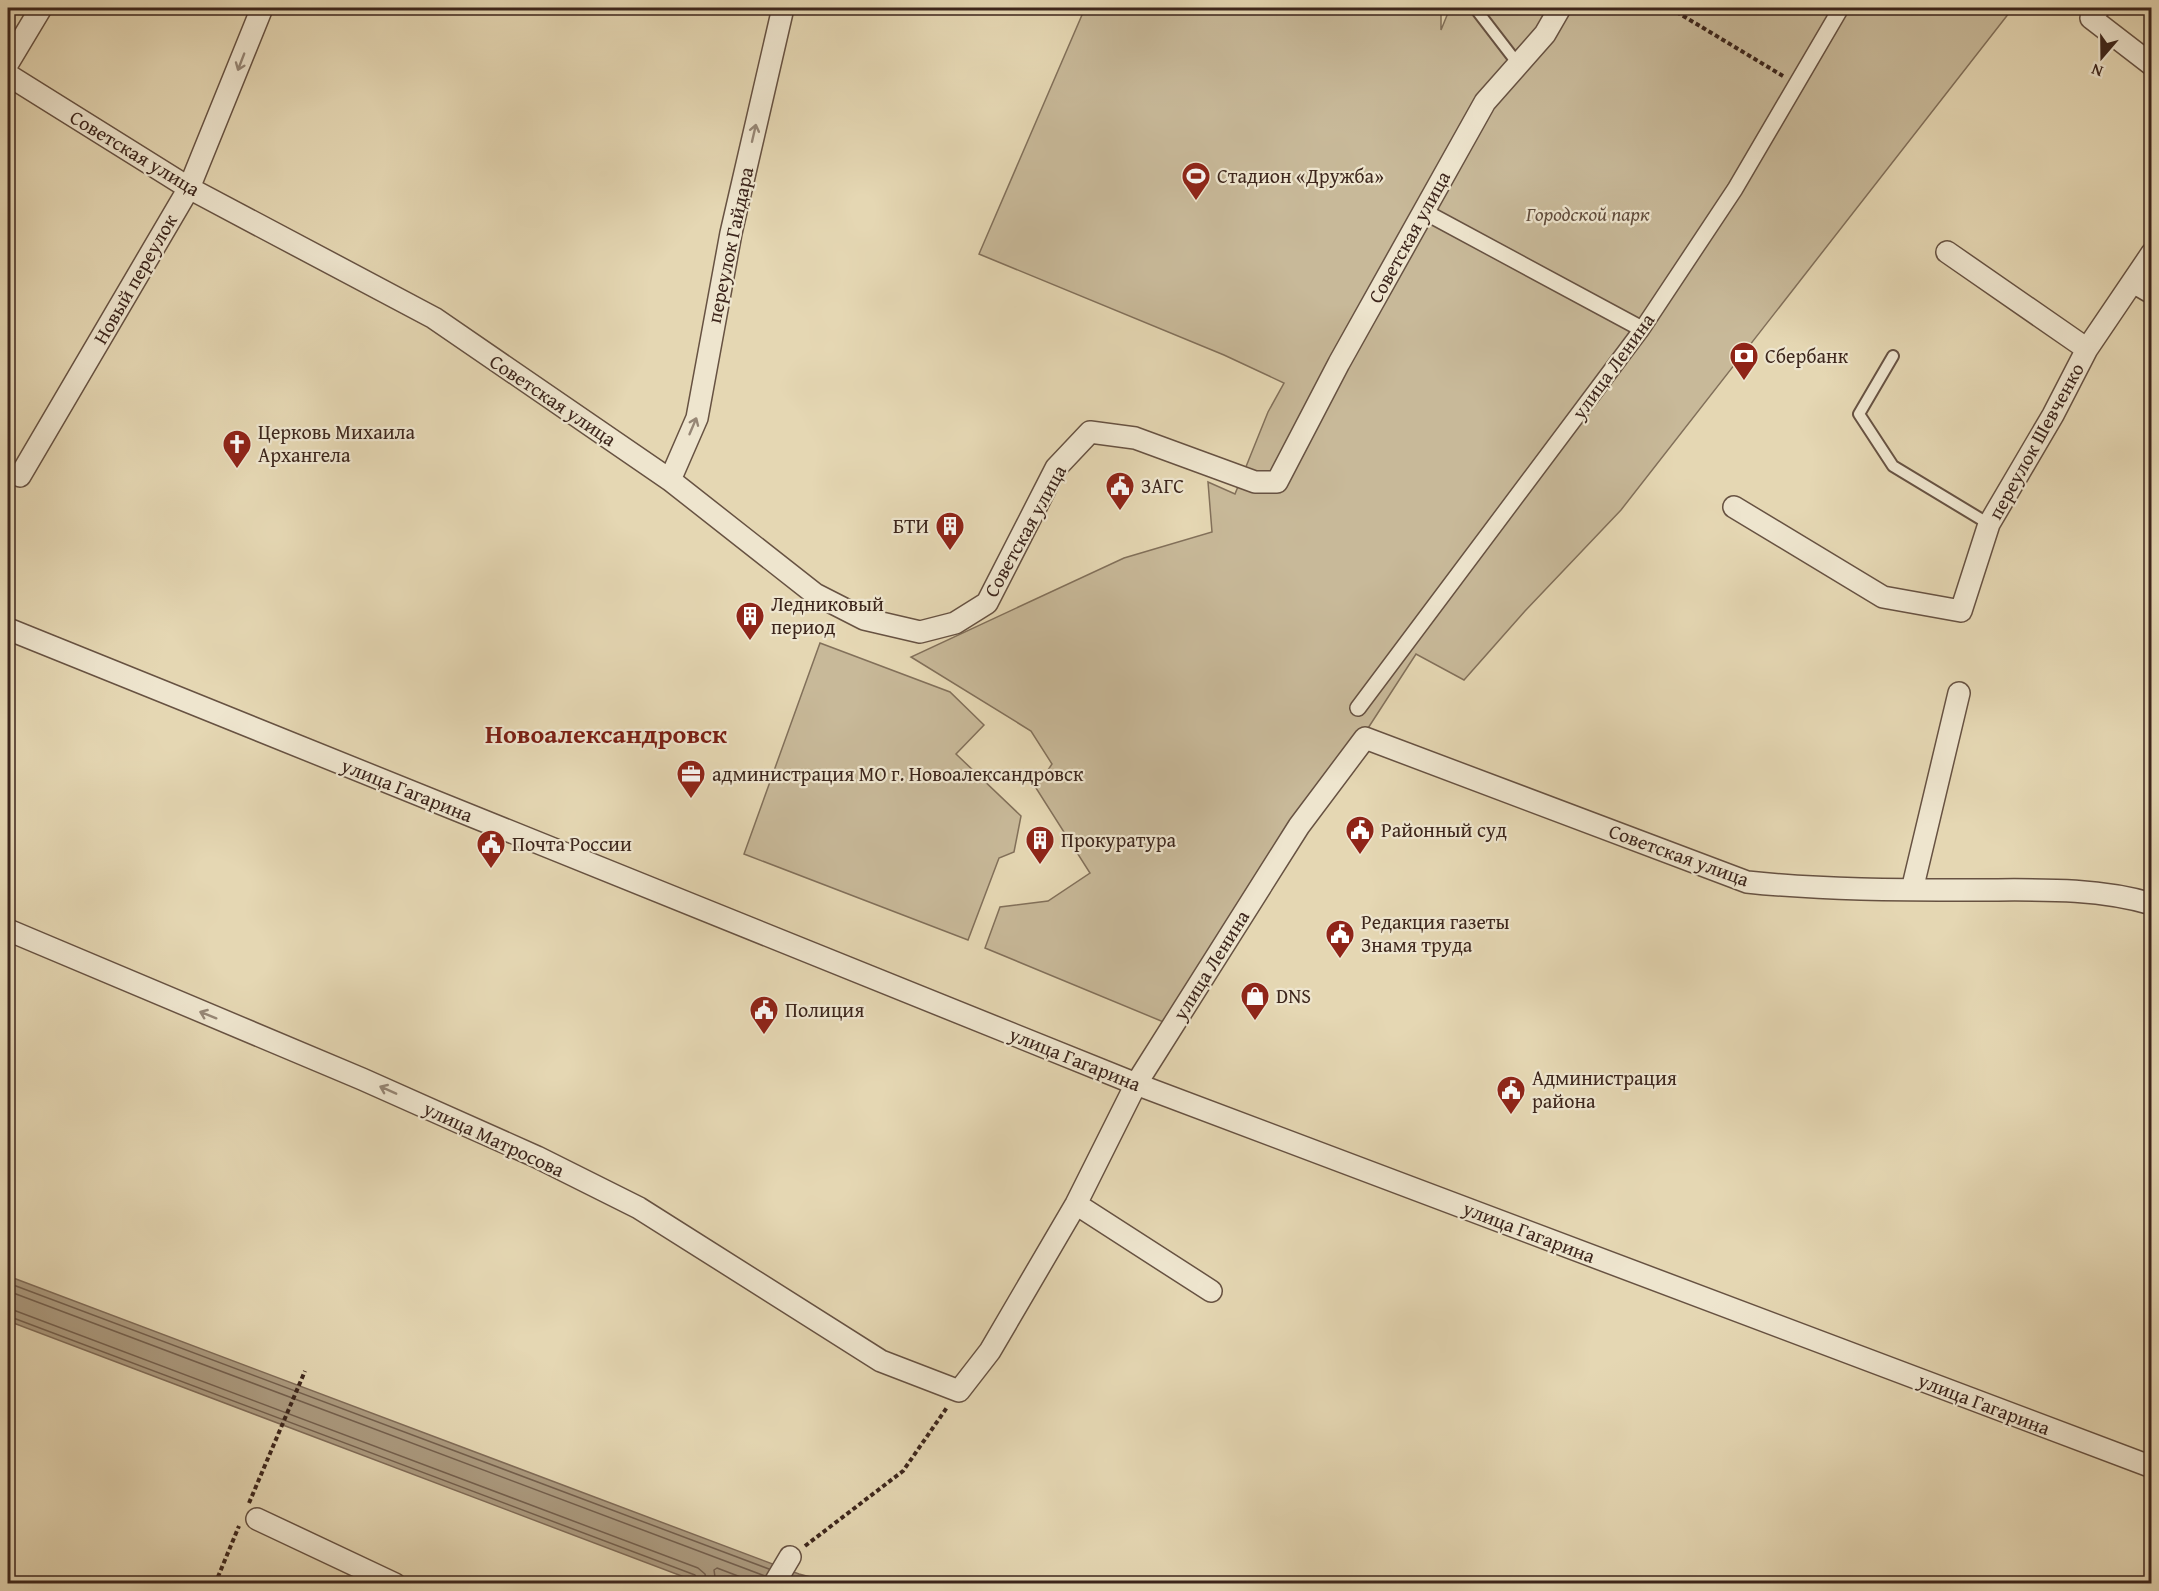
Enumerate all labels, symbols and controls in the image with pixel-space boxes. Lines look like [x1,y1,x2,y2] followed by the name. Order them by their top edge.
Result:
[2072,27,2132,87] north arrow
[235,52,246,71] one-way arrow
[2087,58,2106,84] text: N
[65,102,206,203] street label: Советская улица
[749,124,761,143] one-way arrow
[1180,160,1212,202] sports icon: Стадион «Дружба»
[1217,161,1384,190] place label: Стадион «Дружба»
[699,164,760,326] street label: переулок Гайдара
[1360,165,1457,308] street label: Советская улица
[1525,199,1650,228] park label: Городской парк
[85,208,184,349] street label: Новый переулок
[1564,306,1661,426] street label: улица Ленина
[1728,340,1760,382] bank icon: Сбербанк
[1765,341,1849,370] place label: Сбербанк
[484,346,623,453] street label: Советская улица
[1980,357,2091,524] street label: переулок Шевченко
[258,417,416,469] place label: Церковь Михаила Архангела
[688,418,699,436] one-way arrow
[221,428,253,470] church icon: Церковь Михаила Архангела
[976,459,1073,602] street label: Советская улица
[1104,470,1136,512] public building icon: ЗАГС
[1141,471,1184,500] place label: ЗАГС
[934,510,966,552] building icon: БТИ
[893,511,929,540] place label: БТИ
[771,589,884,641] place label: Ледниковый период
[734,600,766,642] building icon: Ледниковый период
[485,714,727,753] district label: Новоалександровск
[336,750,478,829] street label: улица Гагарина
[675,758,707,800] office icon: администрация МО г. Новоалександровск
[712,759,1084,788] place label: администрация МО г. Новоалександровск
[1344,814,1376,856] public building icon: Районный суд
[1381,815,1507,844] place label: Районный суд
[1605,816,1754,893] street label: Советская улица
[1024,824,1056,866] building icon: Прокуратура
[1061,825,1176,854] place label: Прокуратура
[475,828,507,870] public building icon: Почта России
[512,829,632,858] place label: Почта России
[1165,904,1256,1026] street label: улица Ленина
[1361,907,1510,959] place label: Редакция газеты Знамя труда
[1324,918,1356,960] public building icon: Редакция газеты Знамя труда
[1239,980,1271,1022] shop icon: DNS
[1276,981,1311,1010] place label: DNS
[748,994,780,1036] public building icon: Полиция
[785,995,864,1024] place label: Полиция
[199,1009,217,1020] one-way arrow
[1004,1019,1146,1098] street label: улица Гагарина
[1532,1063,1677,1115] place label: Администрация района
[1495,1074,1527,1116] public building icon: Администрация района
[379,1084,397,1096] one-way arrow
[418,1093,570,1184] street label: улица Матросова
[1458,1193,1600,1270] street label: улица Гагарина
[1913,1365,2055,1442] street label: улица Гагарина

